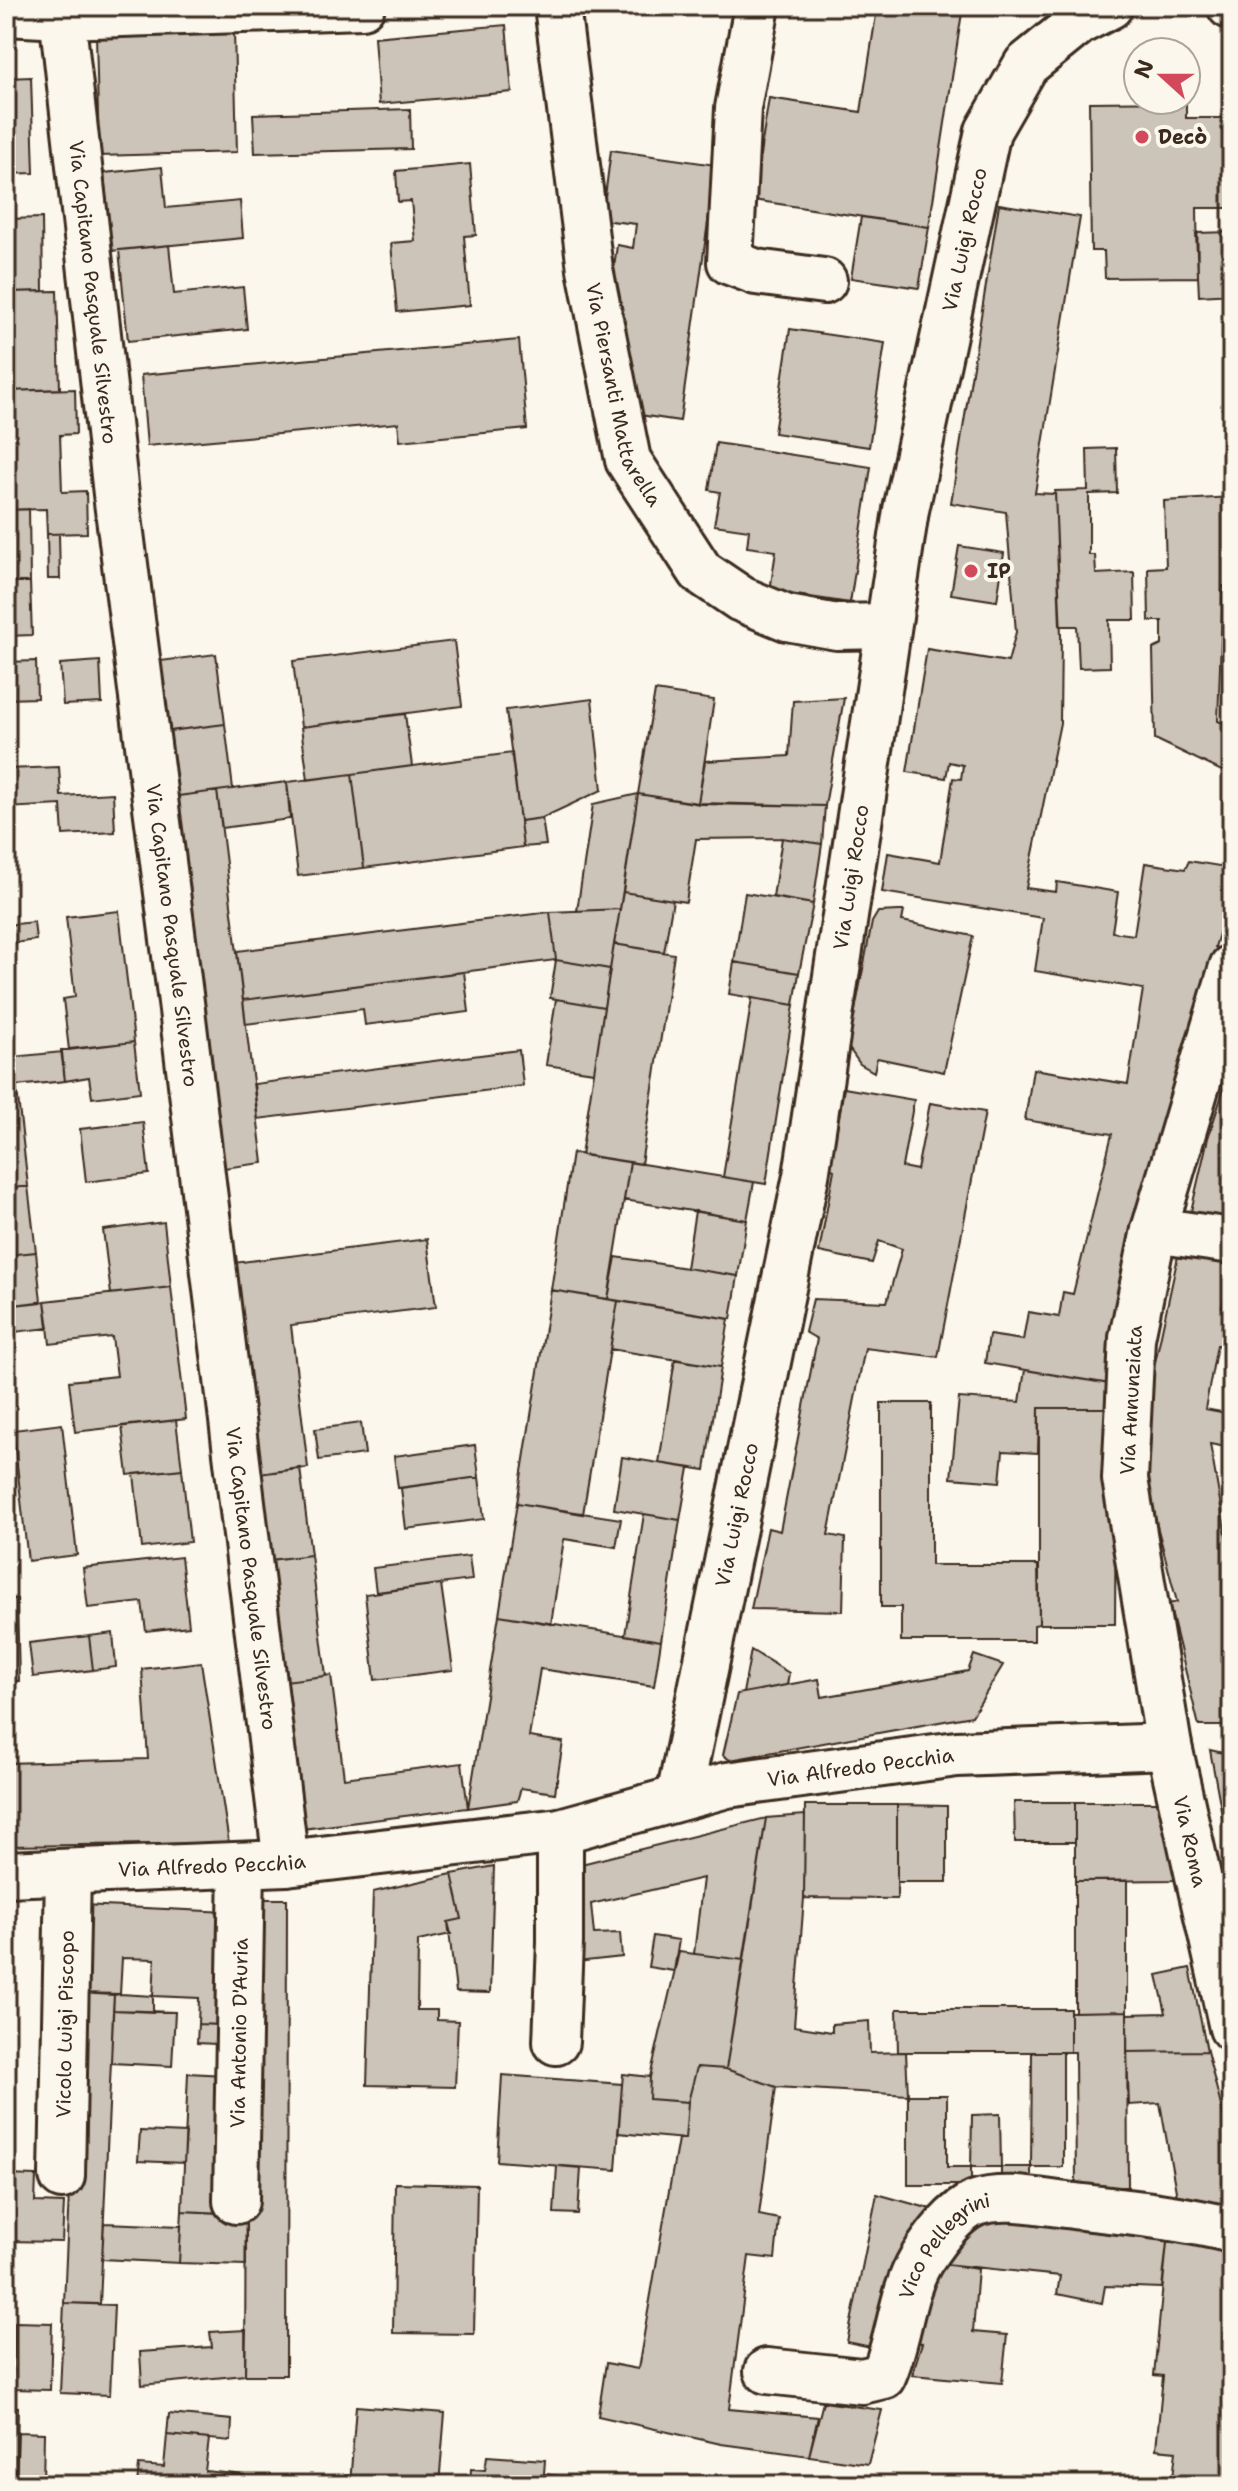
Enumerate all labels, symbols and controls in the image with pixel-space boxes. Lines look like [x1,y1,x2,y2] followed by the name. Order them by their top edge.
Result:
[1122,36,1202,116] north arrow
[1127,56,1160,82] text: N
[1158,124,1207,150] place label: Decò
[1133,128,1151,146] marker: Decò
[63,139,123,445] street label: Via Capitano Pasquale Silvestro
[936,165,993,314] street label: Via Luigi Rocco
[580,280,668,512] street label: Via Piersanti Mattarella
[987,558,1011,584] place label: IP
[962,562,980,580] marker: IP
[140,782,204,1088] street label: Via Capitano Pasquale Silvestro
[827,803,875,952] street label: Via Luigi Rocco
[1114,1324,1148,1476] street label: Via Annunziata
[220,1425,283,1732] street label: Via Capitano Pasquale Silvestro
[709,1440,764,1589] street label: Via Luigi Rocco
[766,1742,956,1792] street label: Via Alfredo Pecchia
[1167,1793,1213,1890] street label: Via Roma
[117,1848,308,1883] street label: Via Alfredo Pecchia
[50,1930,80,2118] street label: Vicolo Luigi Piscopo
[224,1937,254,2128] street label: Via Antonio D'Auria
[893,2187,992,2302] street label: Vico Pellegrini

